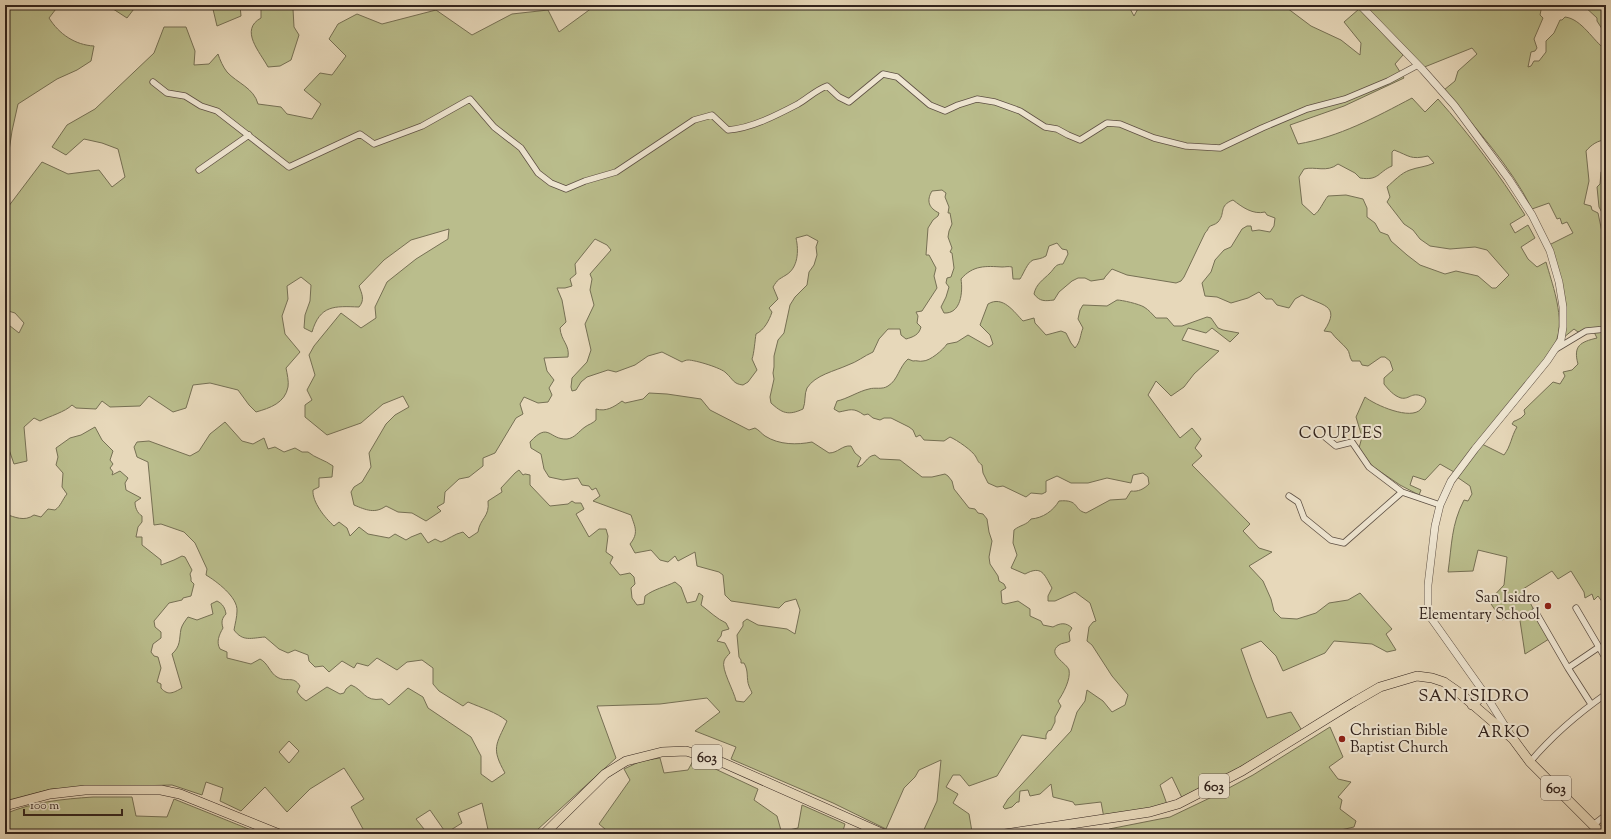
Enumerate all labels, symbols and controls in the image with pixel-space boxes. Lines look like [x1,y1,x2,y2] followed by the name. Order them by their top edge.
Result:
[1299,423,1383,446] district label: COUPLES
[1419,588,1540,626] place label: San Isidro Elementary School
[1543,601,1553,611] marker: San Isidro Elementary School
[1418,685,1530,709] district label: SAN ISIDRO
[1350,721,1449,759] place label: Christian Bible Baptist Church
[1477,722,1531,745] district label: ARKO
[1337,734,1347,744] marker: Christian Bible Baptist Church
[692,745,722,769] road number: 603
[1199,774,1229,798] road number: 603
[1541,776,1571,800] road number: 603
[24,791,122,817] scale bar
[30,797,59,815] text: 100 m

